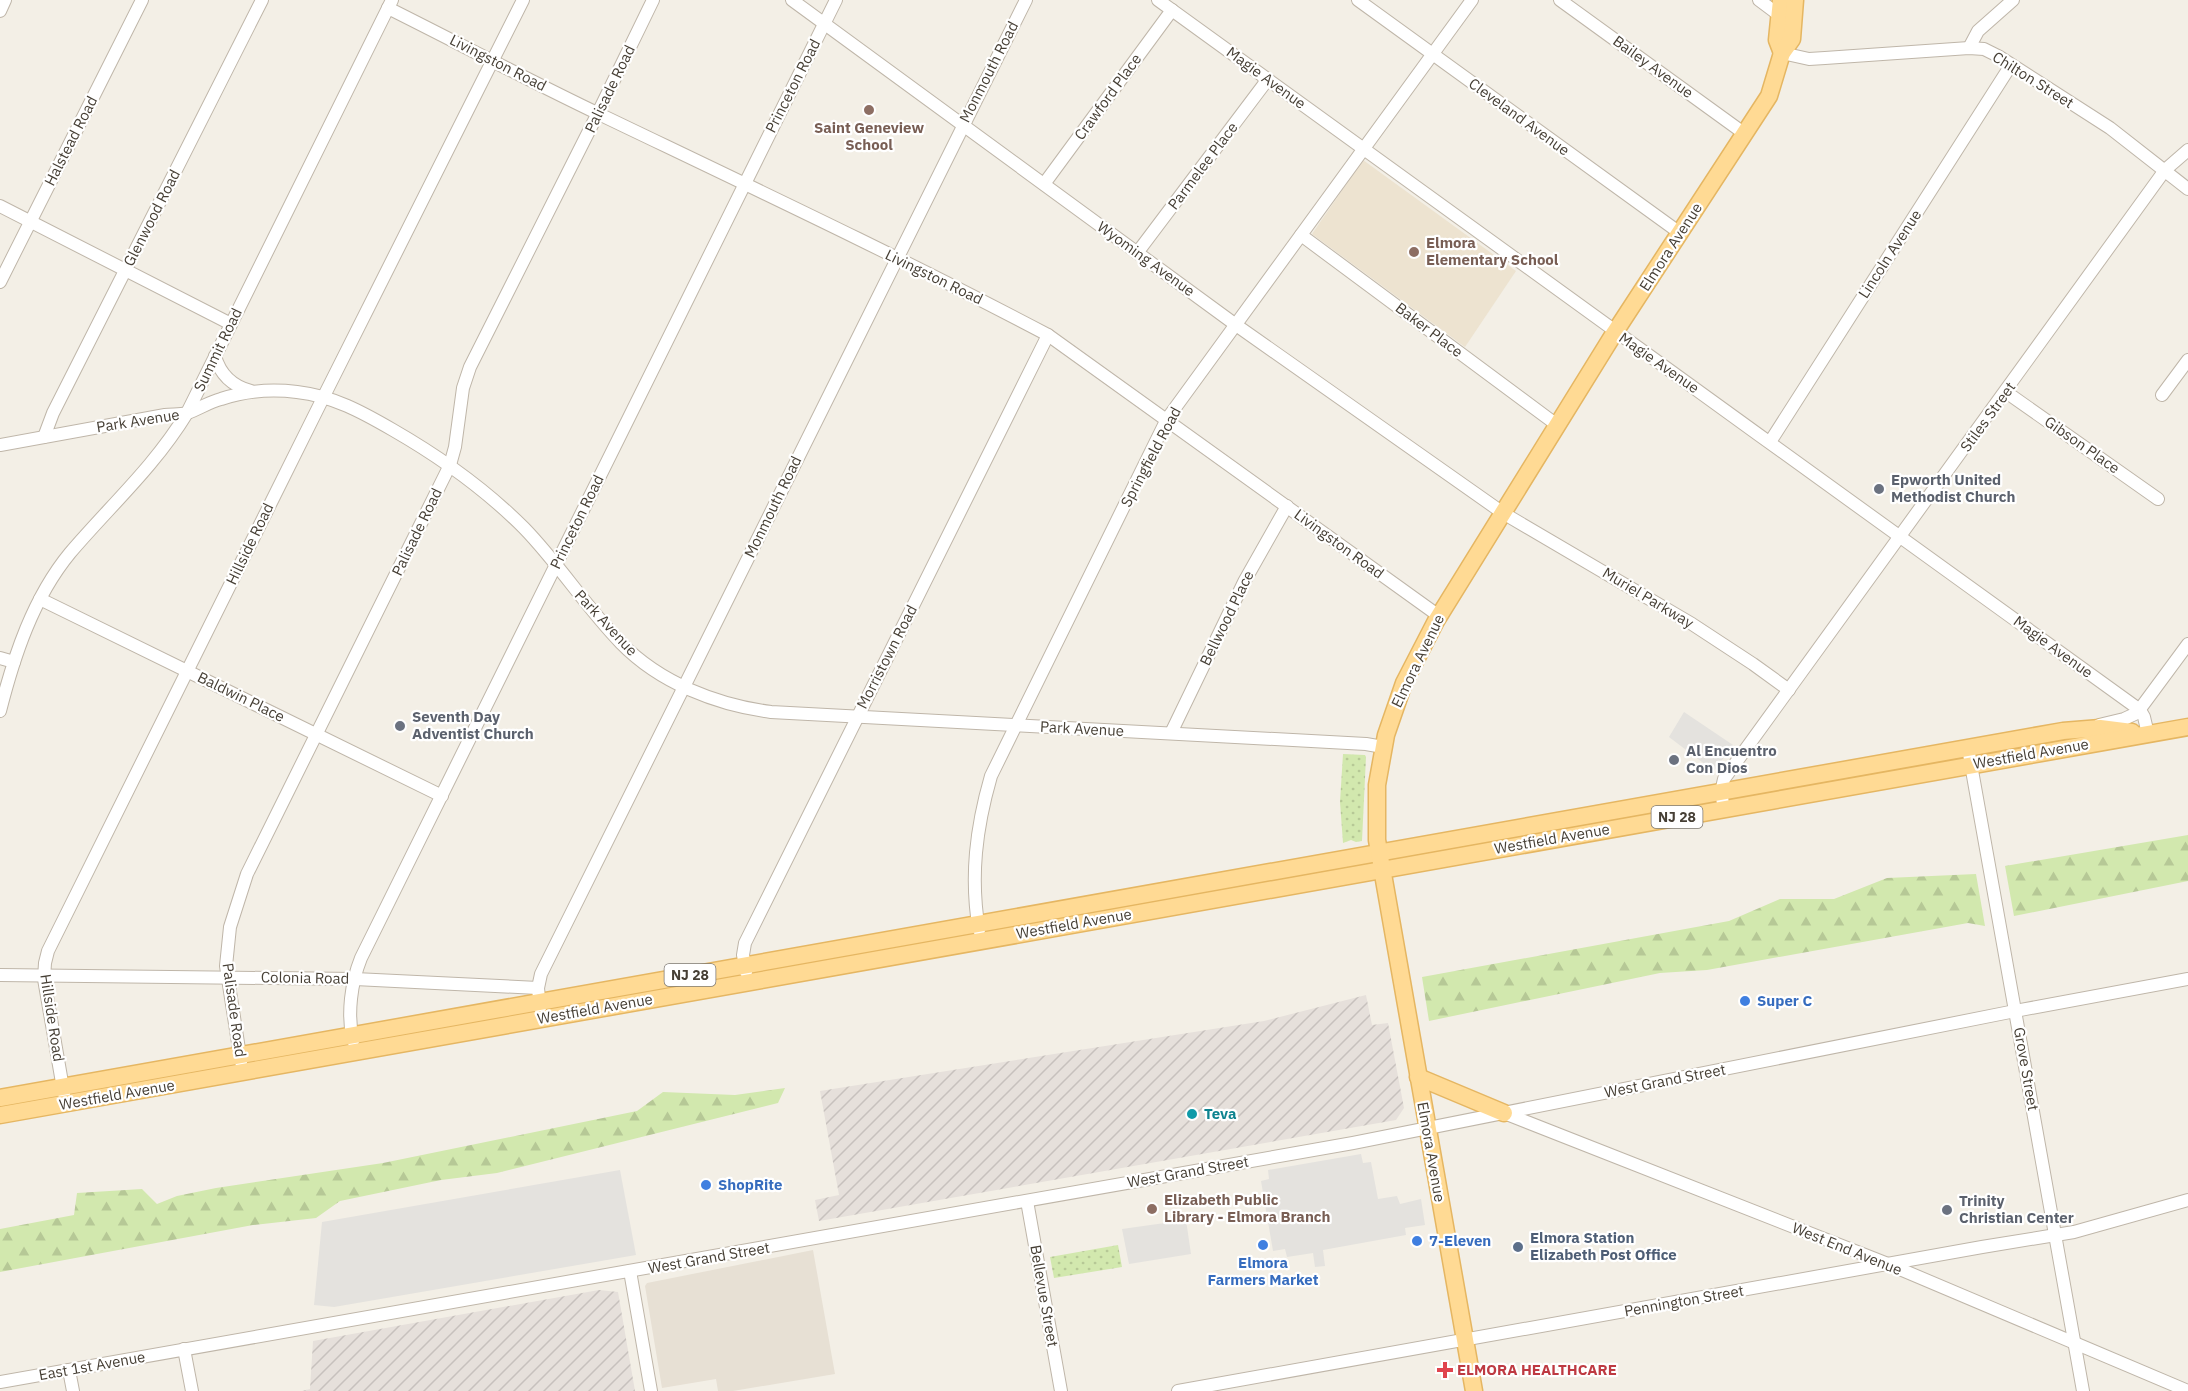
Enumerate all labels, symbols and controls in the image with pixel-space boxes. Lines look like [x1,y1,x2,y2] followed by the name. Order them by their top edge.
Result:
[955,18,1022,126] street label: Monmouth Road
[447,30,550,95] street label: Livingston Road
[1609,31,1697,102] street label: Bailey Avenue
[761,36,824,136] street label: Princeton Road
[580,42,639,136] street label: Palisade Road
[1223,42,1310,113] street label: Magie Avenue
[1989,47,2077,112] street label: Chilton Street
[1070,50,1145,144] street label: Crawford Place
[1465,74,1573,160] street label: Cleveland Avenue
[40,93,101,189] street label: Halstead Road
[862,103,876,117] marker: Saint Geneview School
[814,118,924,154] place label: Saint Geneview School
[1163,118,1242,213] street label: Parmelee Place
[119,166,184,269] street label: Glenwood Road
[1635,199,1706,294] street label: Elmora Avenue
[1854,206,1925,302] street label: Lincoln Avenue
[1094,217,1199,300] street label: Wyoming Avenue
[1426,233,1559,269] place label: Elmora Elementary School
[882,245,986,308] street label: Livingston Road
[1407,245,1421,259] marker: Elmora Elementary School
[1392,298,1467,361] street label: Baker Place
[189,305,246,395] street label: Summit Road
[1615,328,1703,397] street label: Magie Avenue
[1956,378,2019,455] street label: Stiles Street
[1116,403,1185,510] street label: Springfield Road
[95,405,181,436] street label: Park Avenue
[2041,412,2124,477] street label: Gibson Place
[740,453,805,561] street label: Monmouth Road
[1891,470,2015,506] place label: Epworth United Methodist Church
[546,472,608,572] street label: Princeton Road
[1872,482,1886,496] marker: Epworth United Methodist Church
[387,485,446,579] street label: Palisade Road
[222,500,277,588] street label: Hillside Road
[1291,505,1388,582] street label: Livingston Road
[1599,563,1698,632] street label: Muriel Parkway
[1195,567,1258,668] street label: Bellwood Place
[571,585,642,660] street label: Park Avenue
[852,602,921,712] street label: Morristown Road
[1387,611,1448,711] street label: Elmora Avenue
[2010,611,2097,682] street label: Magie Avenue
[194,667,288,726] street label: Baldwin Place
[412,707,534,743] place label: Seventh Day Adventist Church
[1040,717,1124,740] street label: Park Avenue
[393,719,407,733] marker: Seventh Day Adventist Church
[1972,734,2090,773] street label: Westfield Avenue
[1686,741,1777,777] place label: Al Encuentro Con Dios
[1667,753,1681,767] marker: Al Encuentro Con Dios
[1652,806,1702,828] road number: NJ 28
[1493,819,1611,858] street label: Westfield Avenue
[1015,904,1133,943] street label: Westfield Avenue
[218,962,251,1058] street label: Palisade Road
[664,964,716,986] road number: NJ 28
[261,967,349,988] street label: Colonia Road
[36,973,69,1063] street label: Hillside Road
[536,989,654,1028] street label: Westfield Avenue
[1757,991,1812,1010] place label: Super C
[1738,994,1752,1008] marker: Super C
[2010,1026,2043,1112] street label: Grove Street
[1603,1059,1727,1102] street label: West Grand Street
[58,1075,176,1114] street label: Westfield Avenue
[1413,1100,1450,1203] street label: Elmora Avenue
[1204,1104,1237,1123] place label: Teva
[1185,1107,1199,1121] marker: Teva
[1126,1151,1250,1192] street label: West Grand Street
[718,1175,782,1194] place label: ShopRite
[699,1178,713,1192] marker: ShopRite
[1164,1190,1331,1226] place label: Elizabeth Public Library - Elmora Branch
[1959,1191,2074,1227] place label: Trinity Christian Center
[1145,1202,1159,1216] marker: Elizabeth Public Library - Elmora Branch
[1940,1203,1954,1217] marker: Trinity Christian Center
[1789,1218,1905,1279] street label: West End Avenue
[1530,1228,1677,1264] place label: Elmora Station Elizabeth Post Office
[1429,1231,1491,1250] place label: 7-Eleven
[1410,1234,1424,1248] marker: 7-Eleven
[647,1237,771,1278] street label: West Grand Street
[1256,1238,1270,1252] marker: Elmora Farmers Market
[1511,1240,1525,1254] marker: Elmora Station Elizabeth Post Office
[1026,1244,1063,1348] street label: Bellevue Street
[1207,1253,1319,1289] place label: Elmora Farmers Market
[1623,1281,1745,1320] street label: Pennington Street
[37,1347,147,1384] street label: East 1st Avenue
[1457,1360,1617,1379] place label: ELMORA HEALTHCARE
[1438,1363,1452,1377] marker: ELMORA HEALTHCARE

